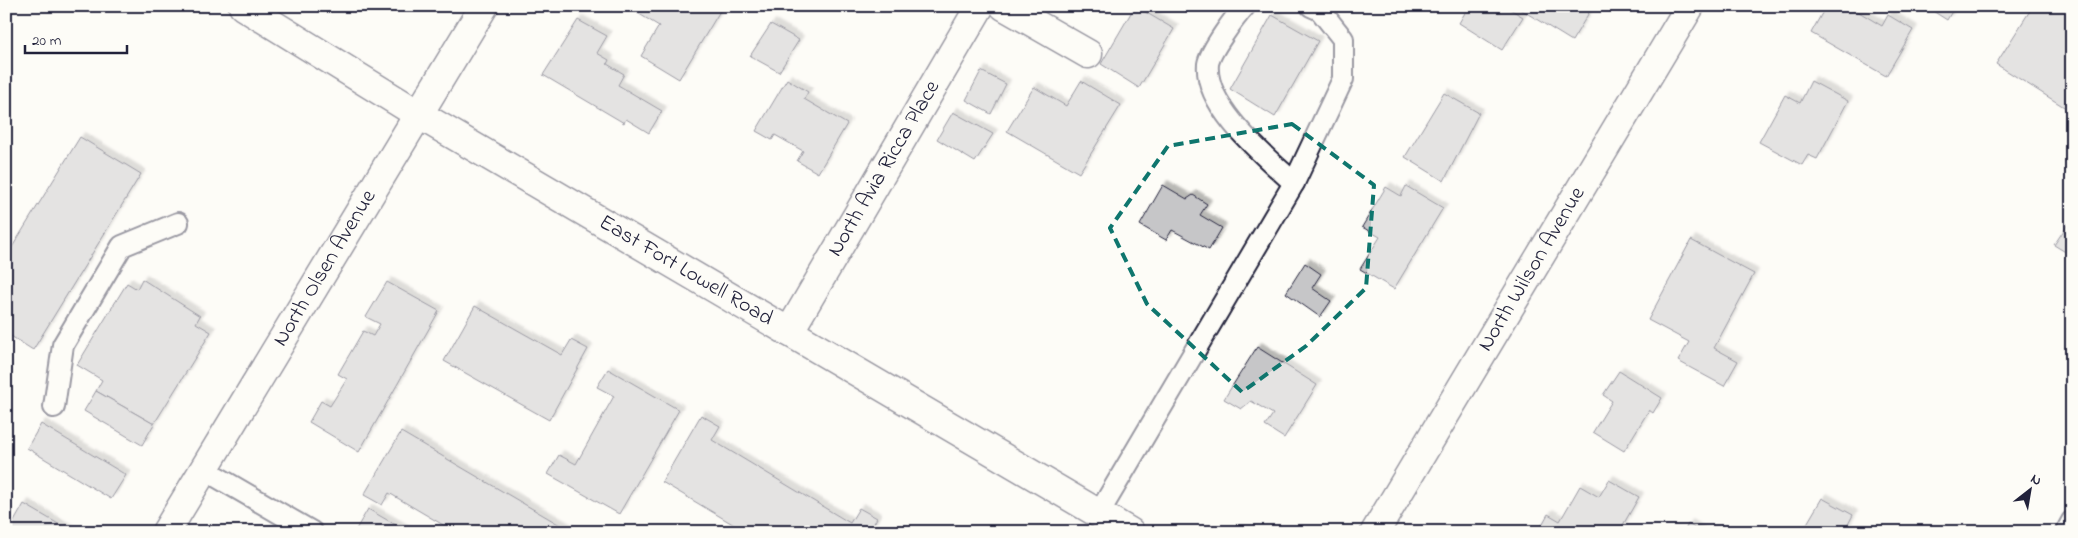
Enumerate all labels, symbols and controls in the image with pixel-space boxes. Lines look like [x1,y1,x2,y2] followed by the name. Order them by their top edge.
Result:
[25,22,128,54] scale bar
[32,30,62,52] text: 20 m
[820,75,949,263] street label: North Avia Ricca Place
[1470,181,1594,358] street label: North Wilson Avenue
[266,184,385,353] street label: North Olsen Avenue
[592,207,779,335] street label: East Fort Lowell Road
[2006,466,2056,516] north arrow
[2026,469,2045,492] text: N

